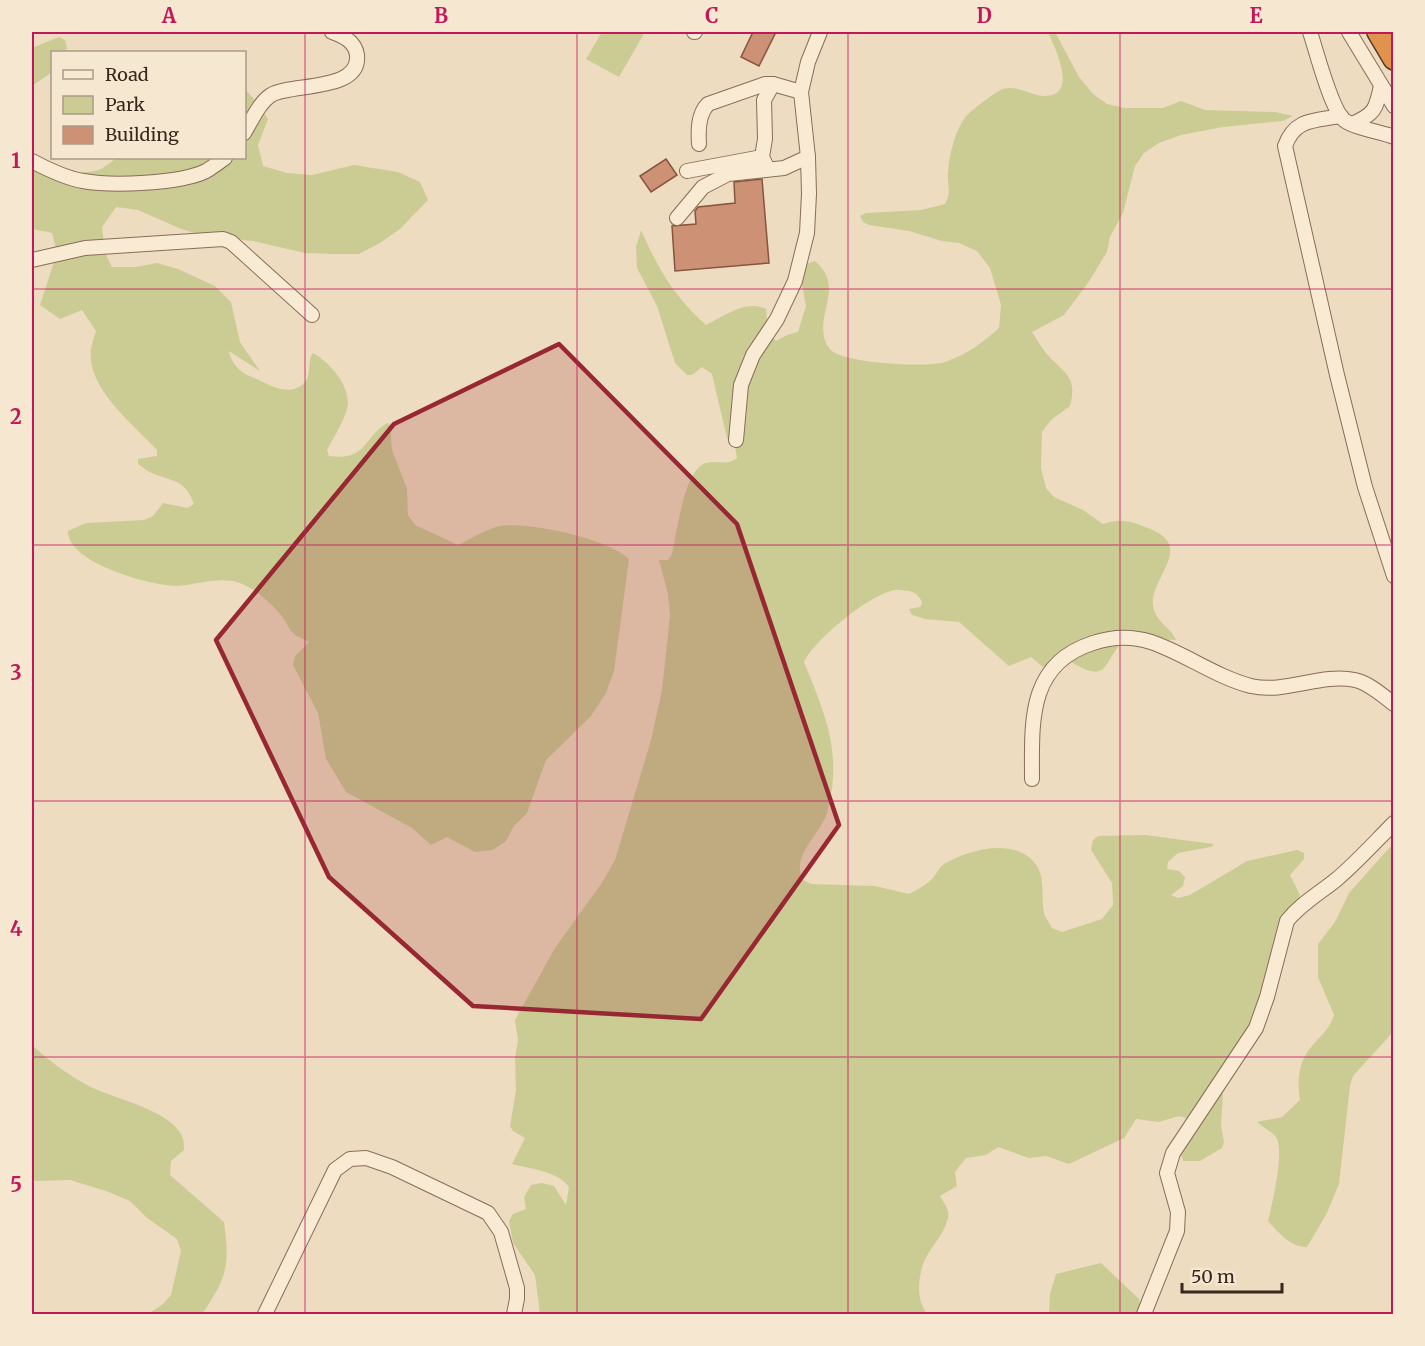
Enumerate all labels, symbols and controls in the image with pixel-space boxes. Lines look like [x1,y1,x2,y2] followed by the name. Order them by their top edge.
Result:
[161,3,177,28] text: A
[434,3,448,28] text: B
[705,3,719,28] text: C
[976,3,992,28] text: D
[1249,3,1263,28] text: E
[51,51,246,159] legend
[105,63,149,86] text: Road
[105,93,146,116] text: Park
[105,123,179,146] text: Building
[11,148,21,173] text: 1
[10,404,22,429] text: 2
[10,660,22,685] text: 3
[10,916,23,941] text: 4
[10,1172,22,1197] text: 5
[1182,1256,1282,1294] scale bar
[1191,1265,1235,1288] text: 50 m

